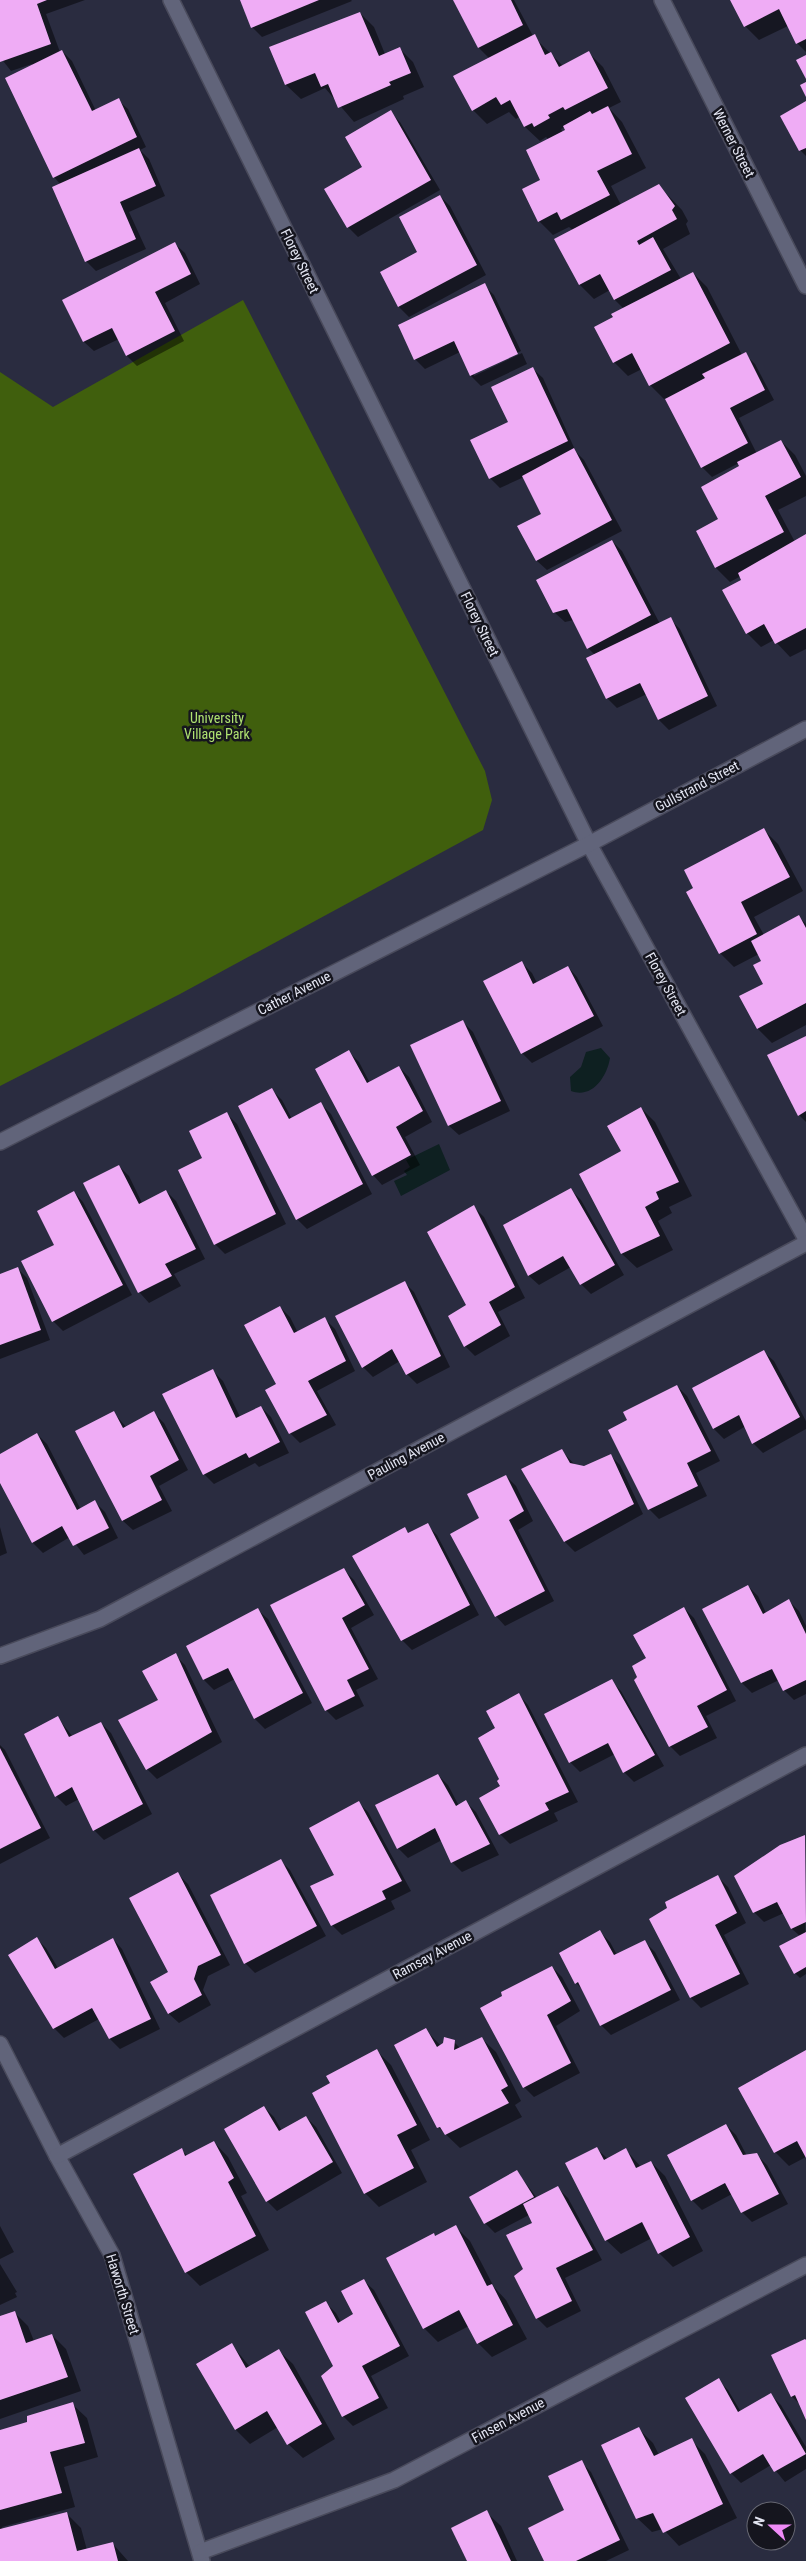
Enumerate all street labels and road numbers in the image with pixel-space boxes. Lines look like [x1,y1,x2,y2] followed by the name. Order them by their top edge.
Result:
[710,106,758,180] street label: Werner Street
[278,226,322,296] street label: Florey Street
[458,589,502,659] street label: Florey Street
[652,757,742,815] street label: Gullstrand Street
[642,950,690,1018] street label: Florey Street
[255,968,334,1018] street label: Cather Avenue
[365,1429,448,1483] street label: Pauling Avenue
[390,1927,475,1982] street label: Ramsay Avenue
[103,2252,143,2336] street label: Haworth Street
[469,2394,547,2446] street label: Finsen Avenue

